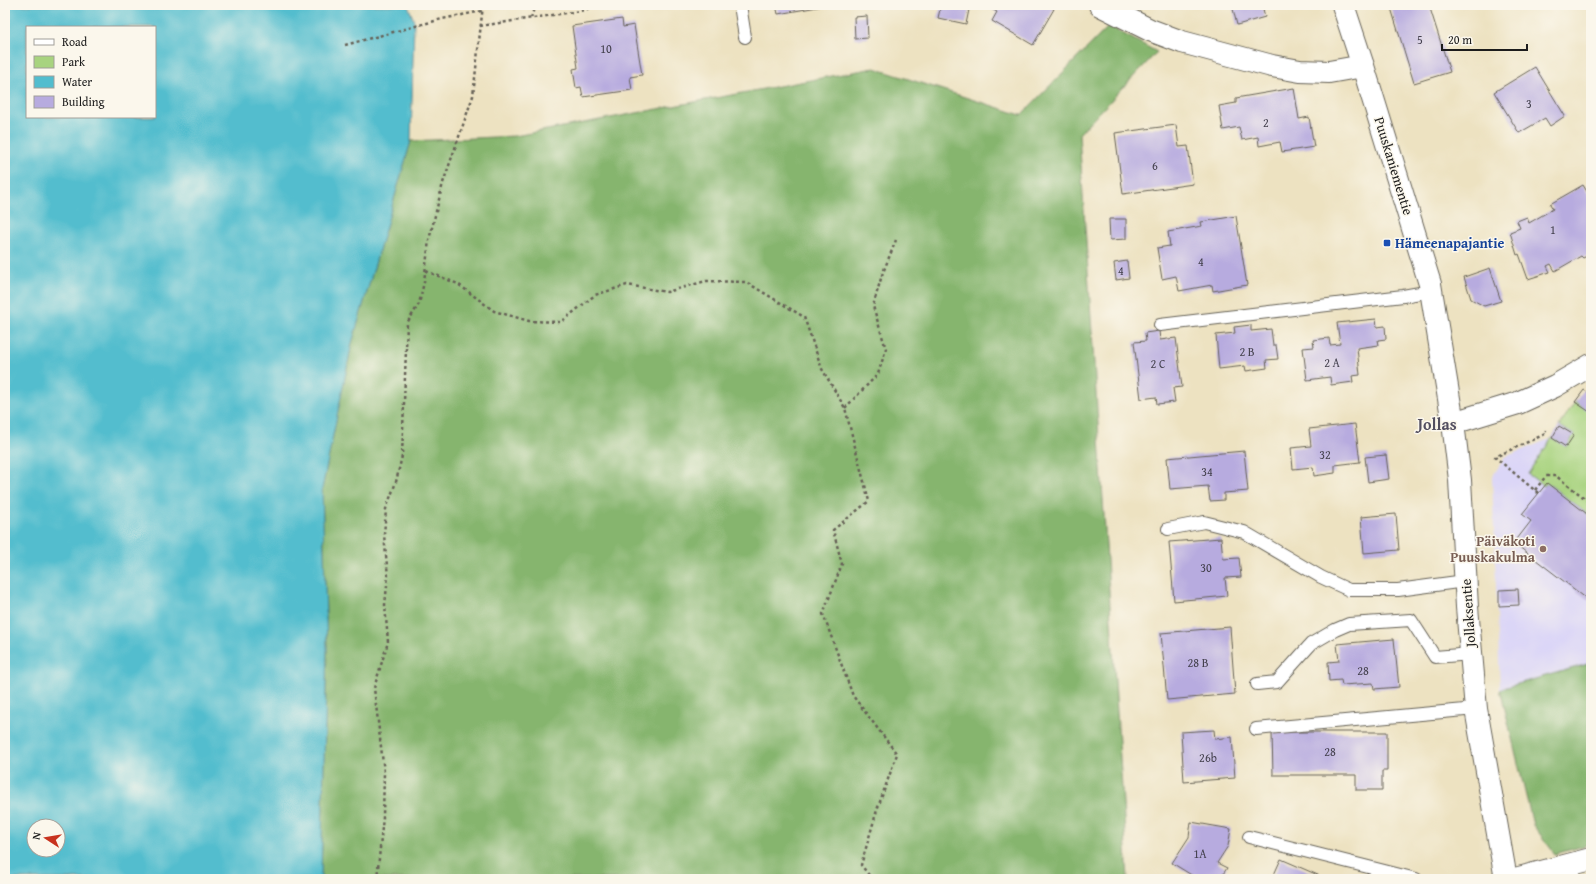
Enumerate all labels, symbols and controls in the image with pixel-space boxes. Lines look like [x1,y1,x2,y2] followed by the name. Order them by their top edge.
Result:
[26,26,156,118] legend
[1442,26,1527,52] scale bar
[1417,31,1423,48] house number: 5
[1448,31,1472,48] text: 20 m
[62,33,88,50] text: Road
[600,40,612,57] house number: 10
[62,53,86,70] text: Park
[62,73,92,90] text: Water
[62,93,105,110] text: Building
[1526,95,1532,112] house number: 3
[1263,114,1269,131] house number: 2
[1370,114,1419,218] street label: Puuskaniementie
[1152,157,1158,174] house number: 6
[1550,221,1556,238] house number: 1
[1395,233,1504,253] place label: Hämeenapajantie
[1382,238,1392,248] marker: Hämeenapajantie
[1198,253,1204,270] house number: 4
[1118,262,1124,279] house number: 4
[1239,343,1255,360] house number: 2 B
[1324,354,1341,371] house number: 2 A
[1151,355,1166,372] house number: 2 C
[1414,412,1457,436] district label: Jollas
[1319,446,1331,463] house number: 32
[1201,463,1213,480] house number: 34
[1450,531,1536,567] place label: Päiväkoti Puuskakulma
[1538,544,1548,554] marker: Päiväkoti Puuskakulma
[1200,559,1212,576] house number: 30
[1456,578,1481,650] street label: Jollaksentie
[1188,654,1209,671] house number: 28 B
[1357,662,1369,679] house number: 28
[1324,743,1336,760] house number: 28
[1199,749,1217,766] house number: 26b
[26,818,66,858] north arrow
[28,830,45,841] text: N
[1193,845,1207,862] house number: 1A

